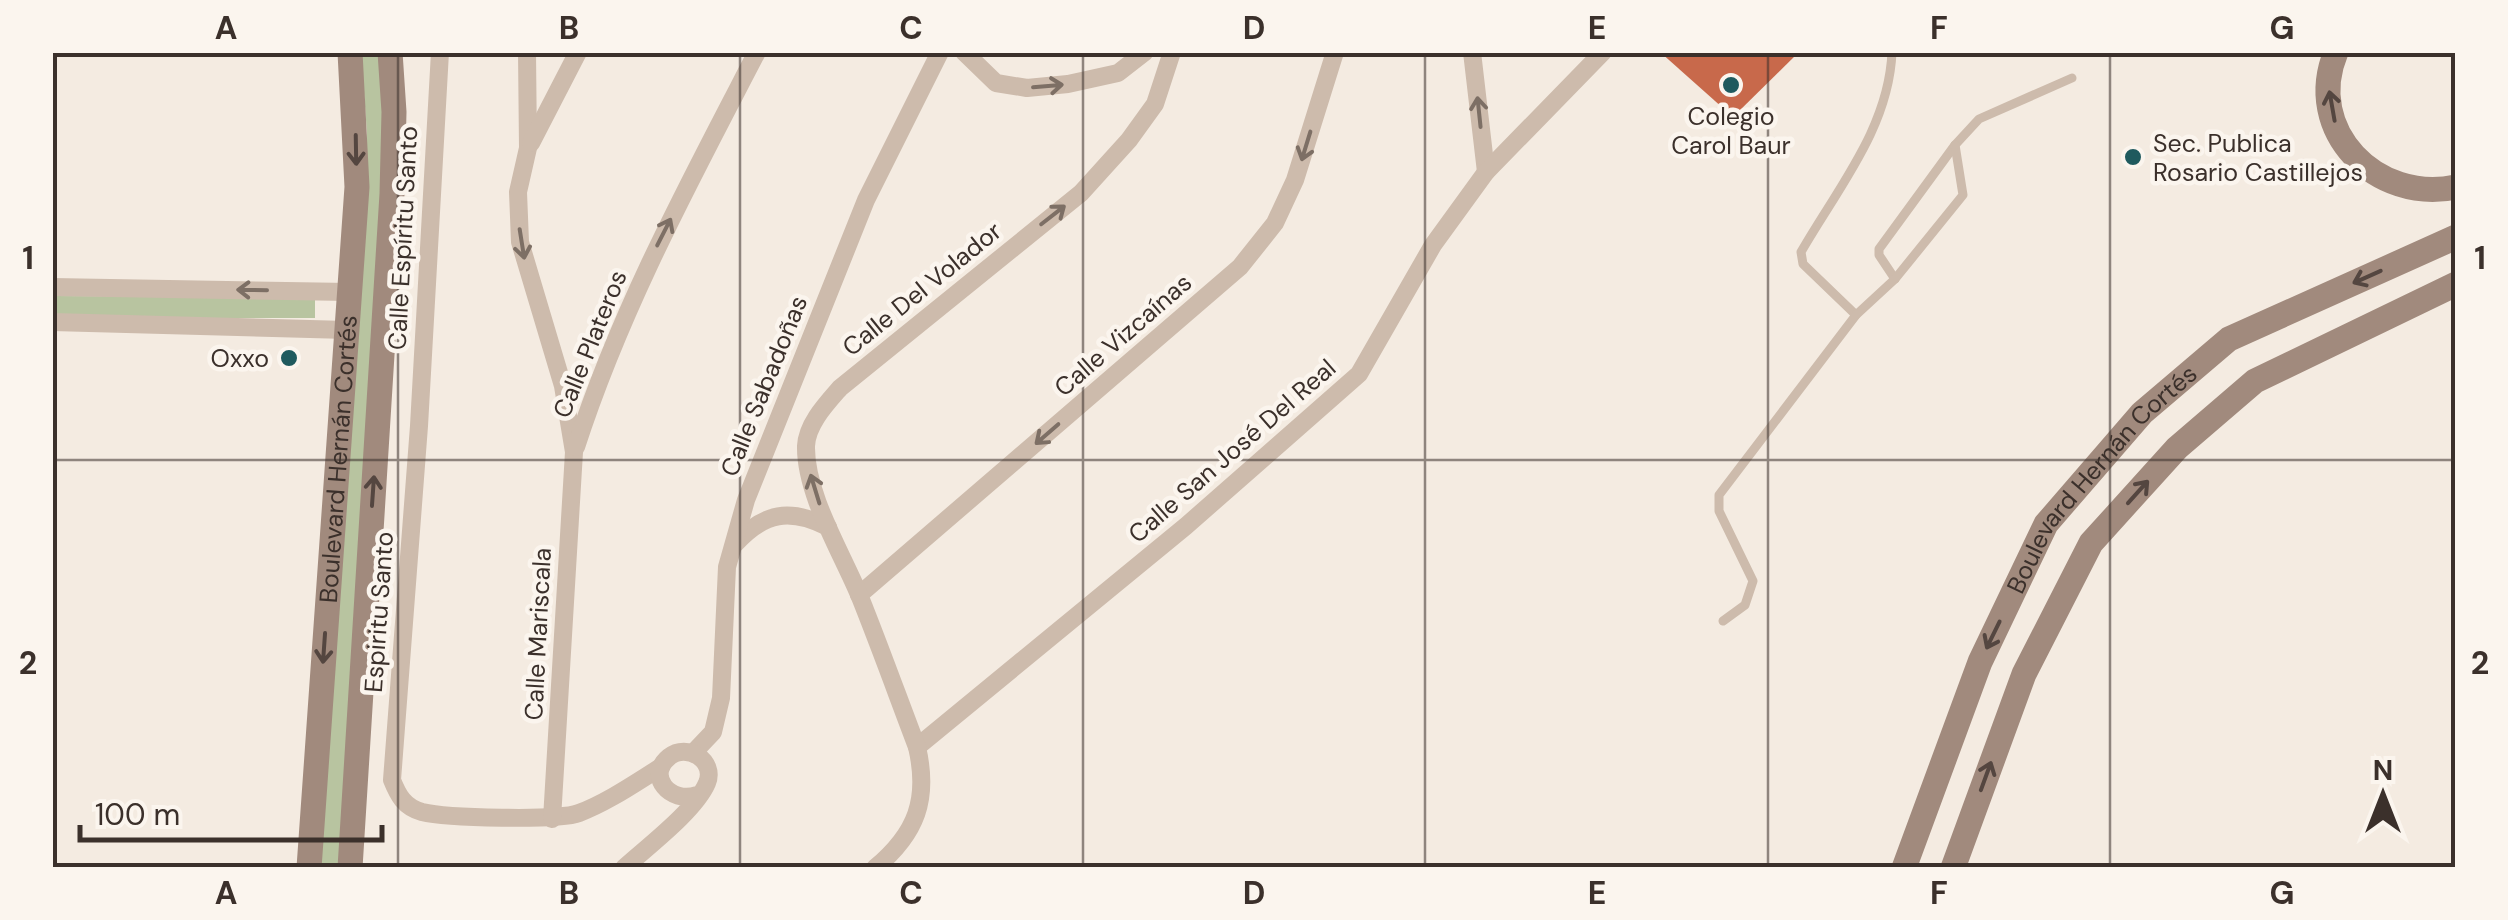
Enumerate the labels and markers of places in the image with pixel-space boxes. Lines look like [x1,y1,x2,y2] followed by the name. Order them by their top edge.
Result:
[1720,74,1742,96] marker: Colegio Carol Baur
[1671,100,1791,162] place label: Colegio Carol Baur
[2153,127,2363,189] place label: Sec. Publica Rosario Castillejos
[2122,146,2144,168] marker: Sec. Publica Rosario Castillejos
[211,342,269,375] place label: Oxxo
[278,347,300,369] marker: Oxxo

